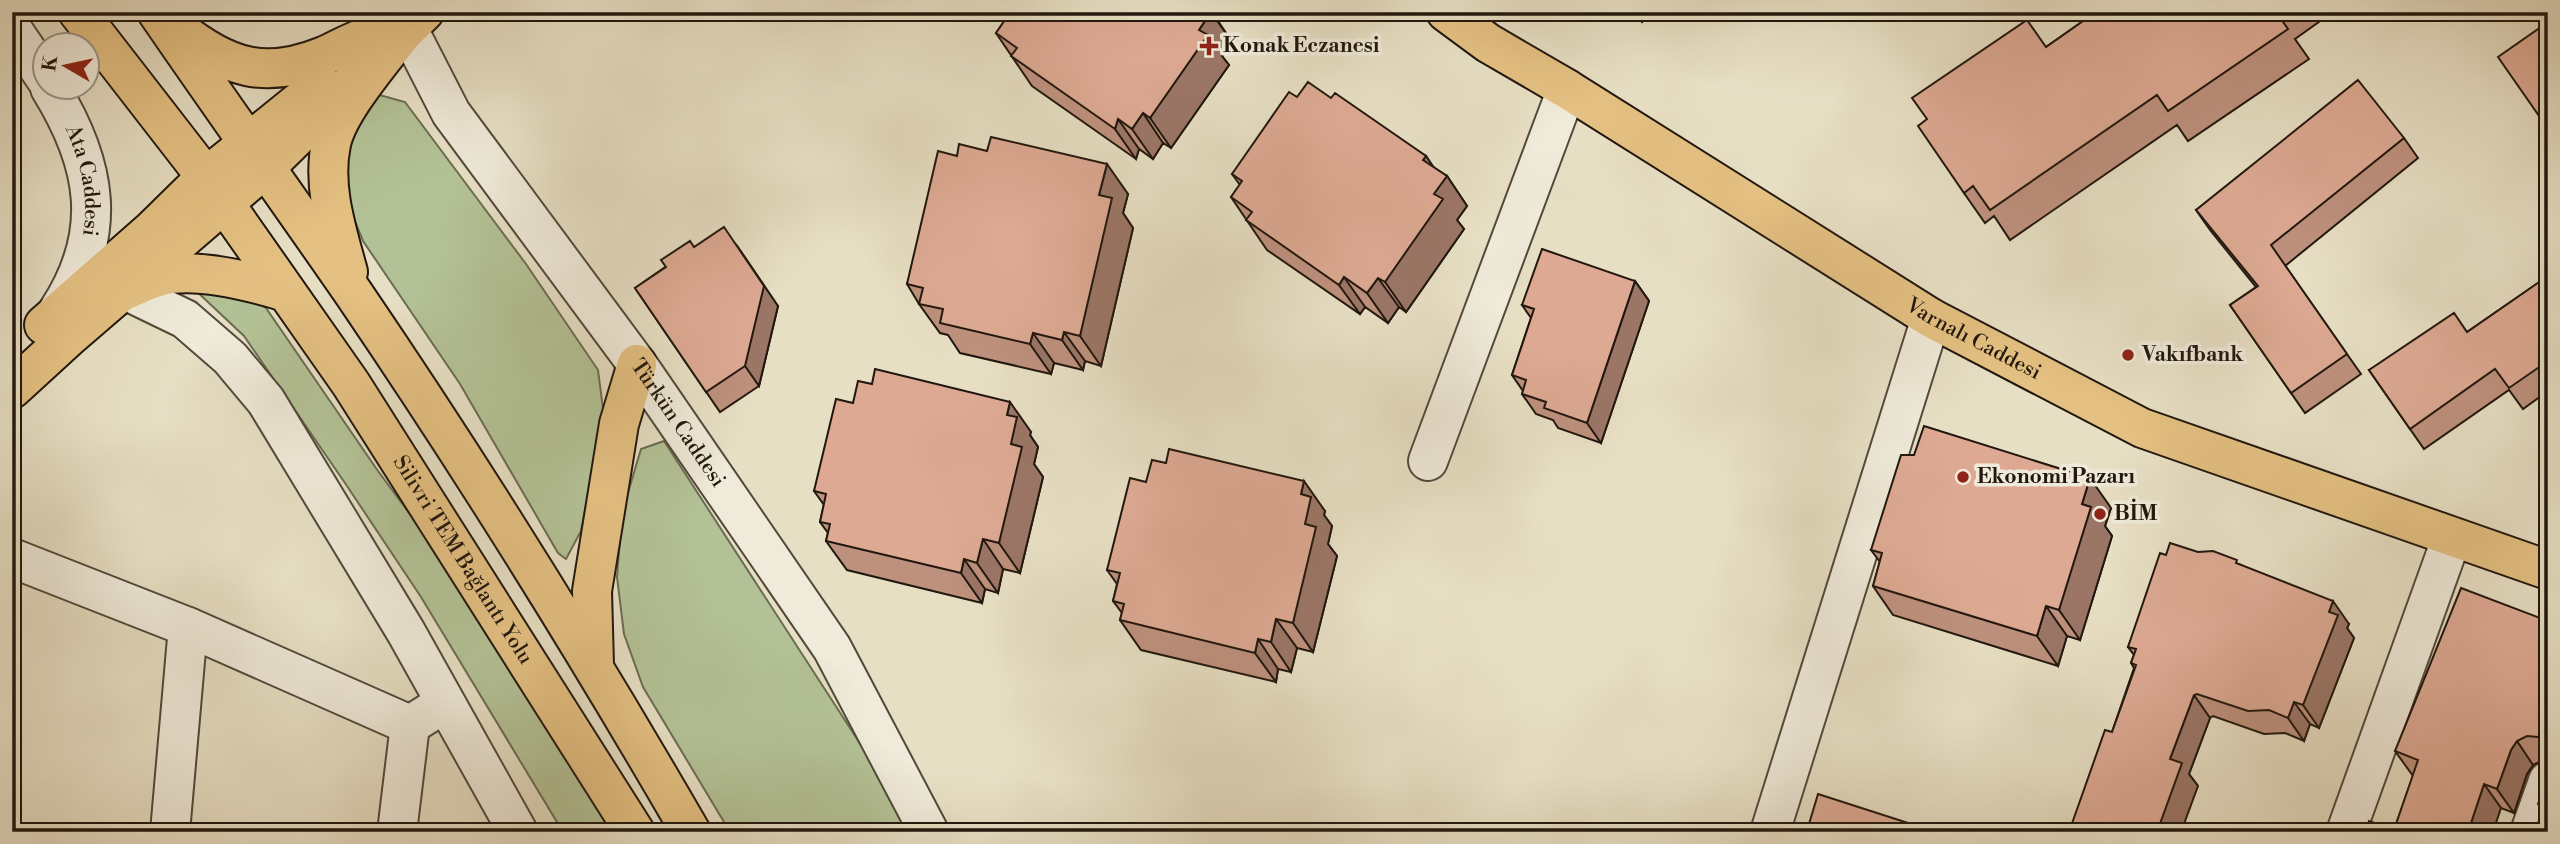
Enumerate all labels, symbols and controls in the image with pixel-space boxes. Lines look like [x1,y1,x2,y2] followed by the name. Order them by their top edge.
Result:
[32,32,102,102] north arrow
[1223,33,1380,59] place label: Konak Eczanesi
[1201,38,1217,54] marker: Konak Eczanesi
[37,53,63,73] text: K
[59,120,104,238] street label: Ata Caddesi
[1900,292,2045,386] street label: Varnalı Caddesi
[2141,342,2244,368] place label: Vakıfbank
[2120,347,2136,363] marker: Vakıfbank
[625,354,731,493] street label: Türkün Caddesi
[387,451,538,669] street label: Silivri TEM Bağlantı Yolu
[1977,464,2135,490] place label: Ekonomi Pazarı
[1955,469,1971,485] marker: Ekonomi Pazarı
[2114,498,2158,527] place label: BİM
[2092,506,2108,522] marker: BİM

